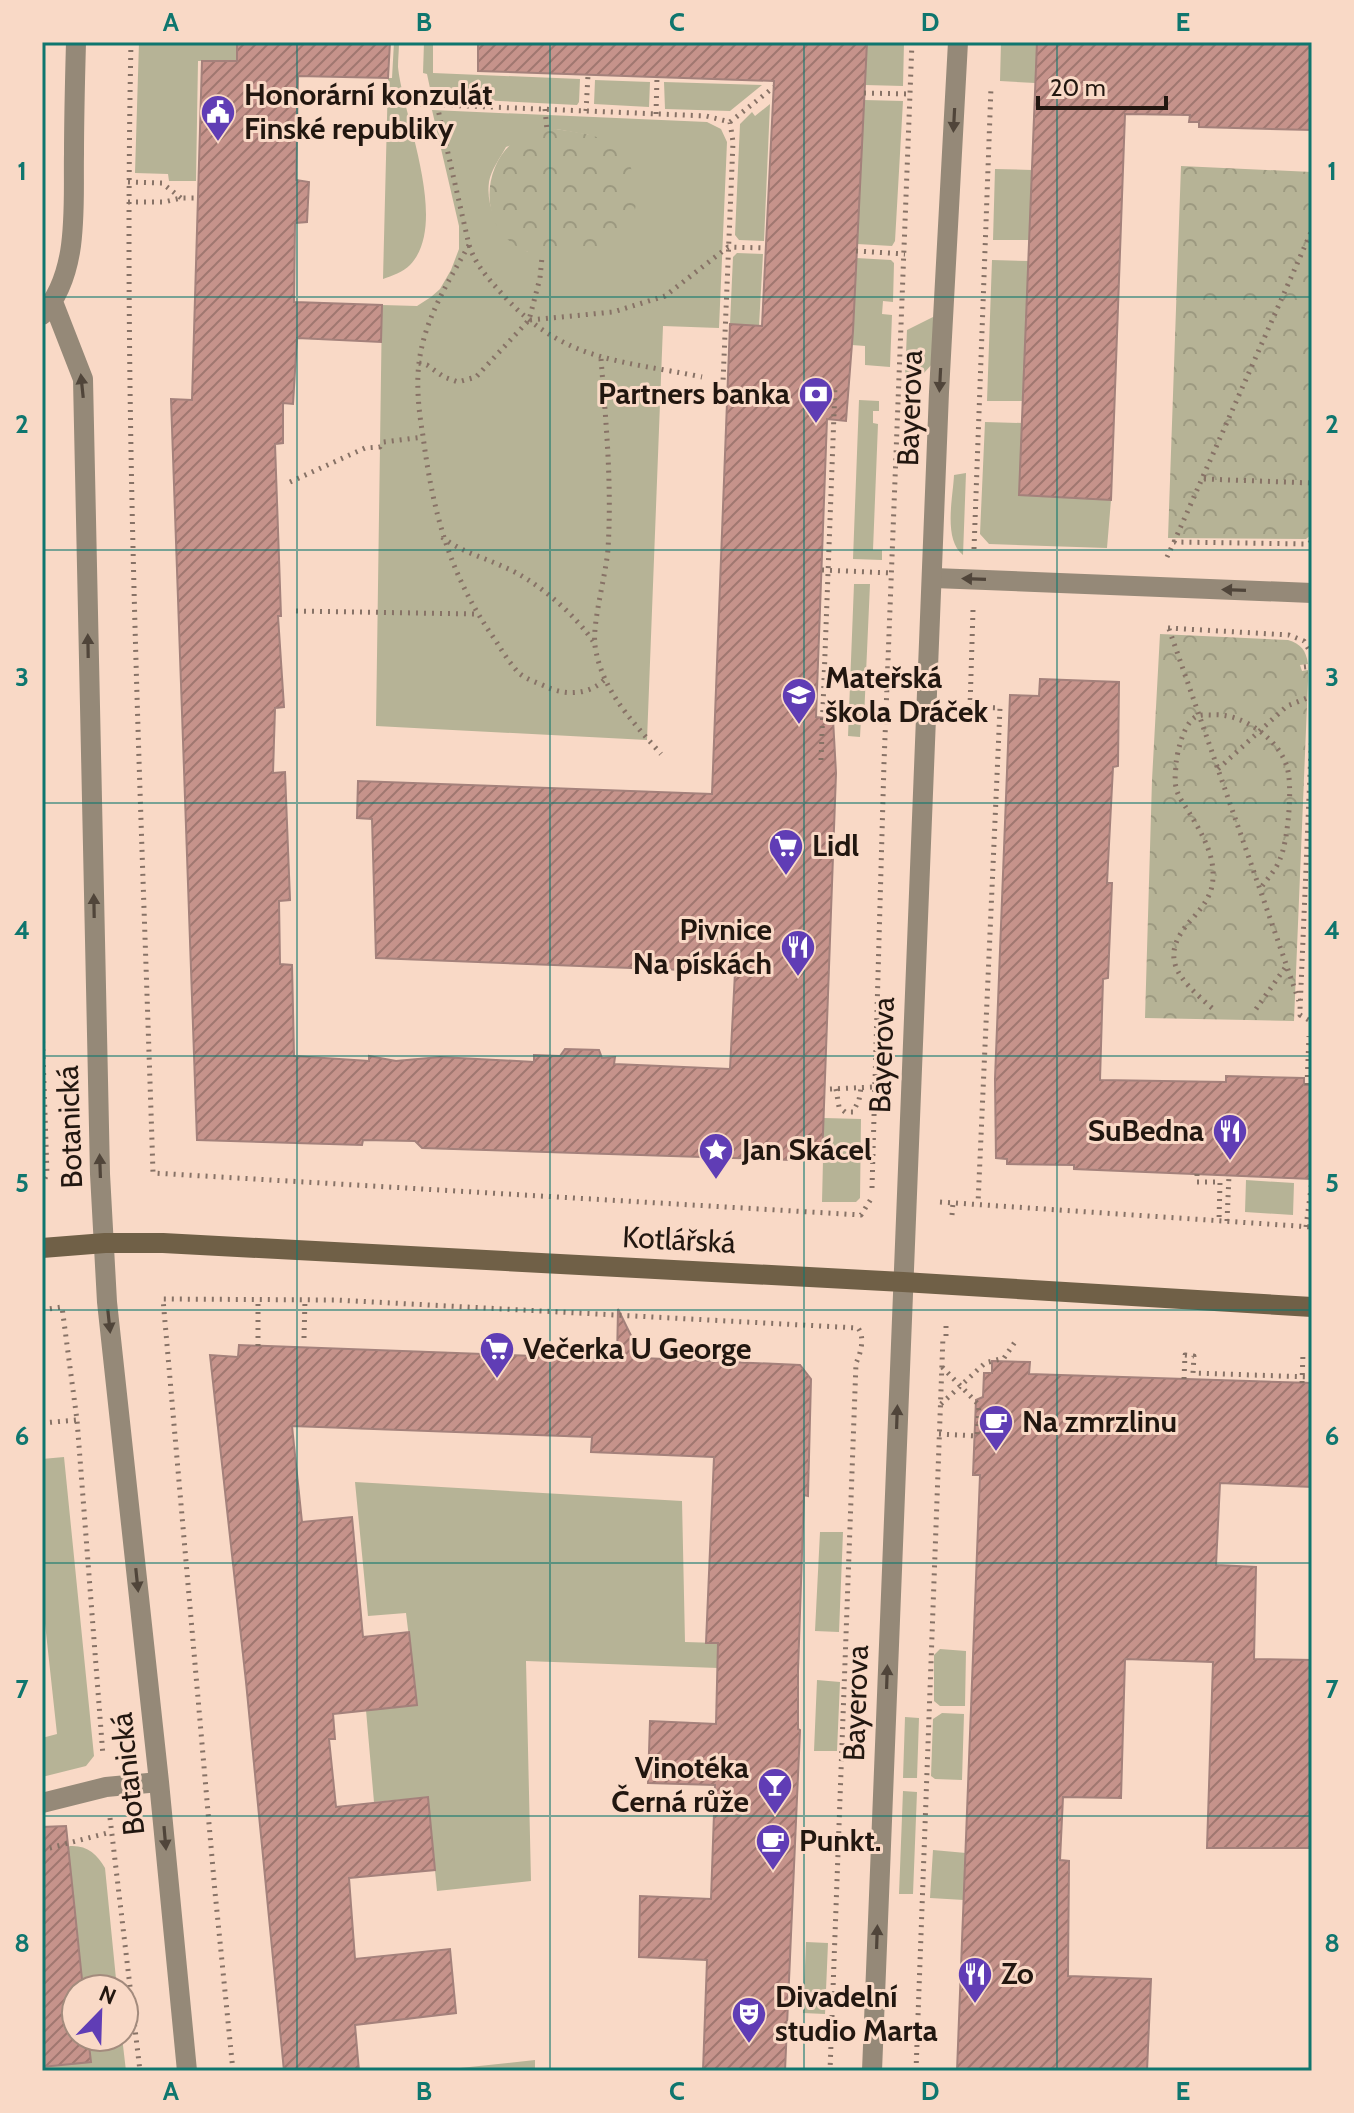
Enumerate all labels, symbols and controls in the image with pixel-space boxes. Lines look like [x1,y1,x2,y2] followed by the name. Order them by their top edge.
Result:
[163,6,180,38] text: A
[416,6,432,38] text: B
[669,6,685,38] text: C
[921,6,939,38] text: D
[1176,6,1190,38] text: E
[1038,60,1166,110] scale bar
[1050,73,1106,102] text: 20 m
[244,76,493,147] place label: Honorární konzulát Finské republiky
[199,93,237,143] public building icon: Honorární konzulát Finské republiky
[947,108,960,133] one-way arrow
[17,155,27,187] text: 1
[1327,155,1337,187] text: 1
[889,349,930,467] street label: Bayerova
[933,367,946,392] one-way arrow
[75,373,88,398] one-way arrow
[598,375,790,412] place label: Partners banka
[797,375,835,425] bank icon: Partners banka
[15,408,29,440] text: 2
[1325,408,1339,440] text: 2
[961,573,986,586] one-way arrow
[1221,583,1246,596] one-way arrow
[82,633,95,658] one-way arrow
[825,659,988,730] place label: Mateřská škola Dráček
[15,661,29,693] text: 3
[1325,661,1339,693] text: 3
[780,676,818,726] school or university icon: Mateřská škola Dráček
[767,827,805,877] supermarket icon: Lidl
[812,827,859,864] place label: Lidl
[88,893,100,918] one-way arrow
[633,911,772,982] place label: Pivnice Na pískách
[14,914,30,946] text: 4
[1324,914,1340,946] text: 4
[779,928,817,978] restaurant icon: Pivnice Na pískách
[861,996,902,1114] street label: Bayerova
[49,1064,90,1189] street label: Botanická
[1088,1112,1204,1149] place label: SuBedna
[1211,1112,1249,1162] restaurant icon: SuBedna
[697,1131,735,1181] place icon: Jan Skácel
[741,1131,872,1168] place label: Jan Skácel
[93,1153,106,1178] one-way arrow
[15,1167,29,1199] text: 5
[1325,1167,1339,1199] text: 5
[621,1218,737,1261] street label: Kotlářská
[103,1309,116,1334] one-way arrow
[478,1330,516,1380] supermarket icon: Večerka U George
[523,1330,751,1367] place label: Večerka U George
[977,1403,1015,1453] cafe icon: Na zmrzlinu
[1022,1403,1177,1440] place label: Na zmrzlinu
[891,1404,904,1430] one-way arrow
[15,1420,29,1452] text: 6
[1325,1420,1339,1452] text: 6
[131,1568,144,1593] one-way arrow
[835,1644,876,1762] street label: Bayerova
[881,1664,894,1689] one-way arrow
[15,1673,29,1705] text: 7
[1325,1673,1339,1705] text: 7
[103,1710,152,1837] street label: Botanická
[611,1749,749,1820] place label: Vinotéka Černá růže
[756,1766,794,1816] bar icon: Vinotéka Černá růže
[754,1822,792,1872] cafe icon: Punkt.
[799,1822,881,1859] place label: Punkt.
[158,1826,171,1851] one-way arrow
[871,1924,884,1949] one-way arrow
[14,1927,30,1959] text: 8
[1324,1927,1340,1959] text: 8
[956,1955,994,2005] restaurant icon: Zo
[1001,1955,1034,1992] place label: Zo
[60,1973,140,2053] north arrow
[775,1978,938,2049] place label: Divadelní studio Marta
[95,1980,120,2011] text: N
[730,1995,768,2045] theatre icon: Divadelní studio Marta
[163,2075,180,2107] text: A
[416,2075,432,2107] text: B
[669,2075,685,2107] text: C
[921,2075,939,2107] text: D
[1176,2075,1190,2107] text: E

